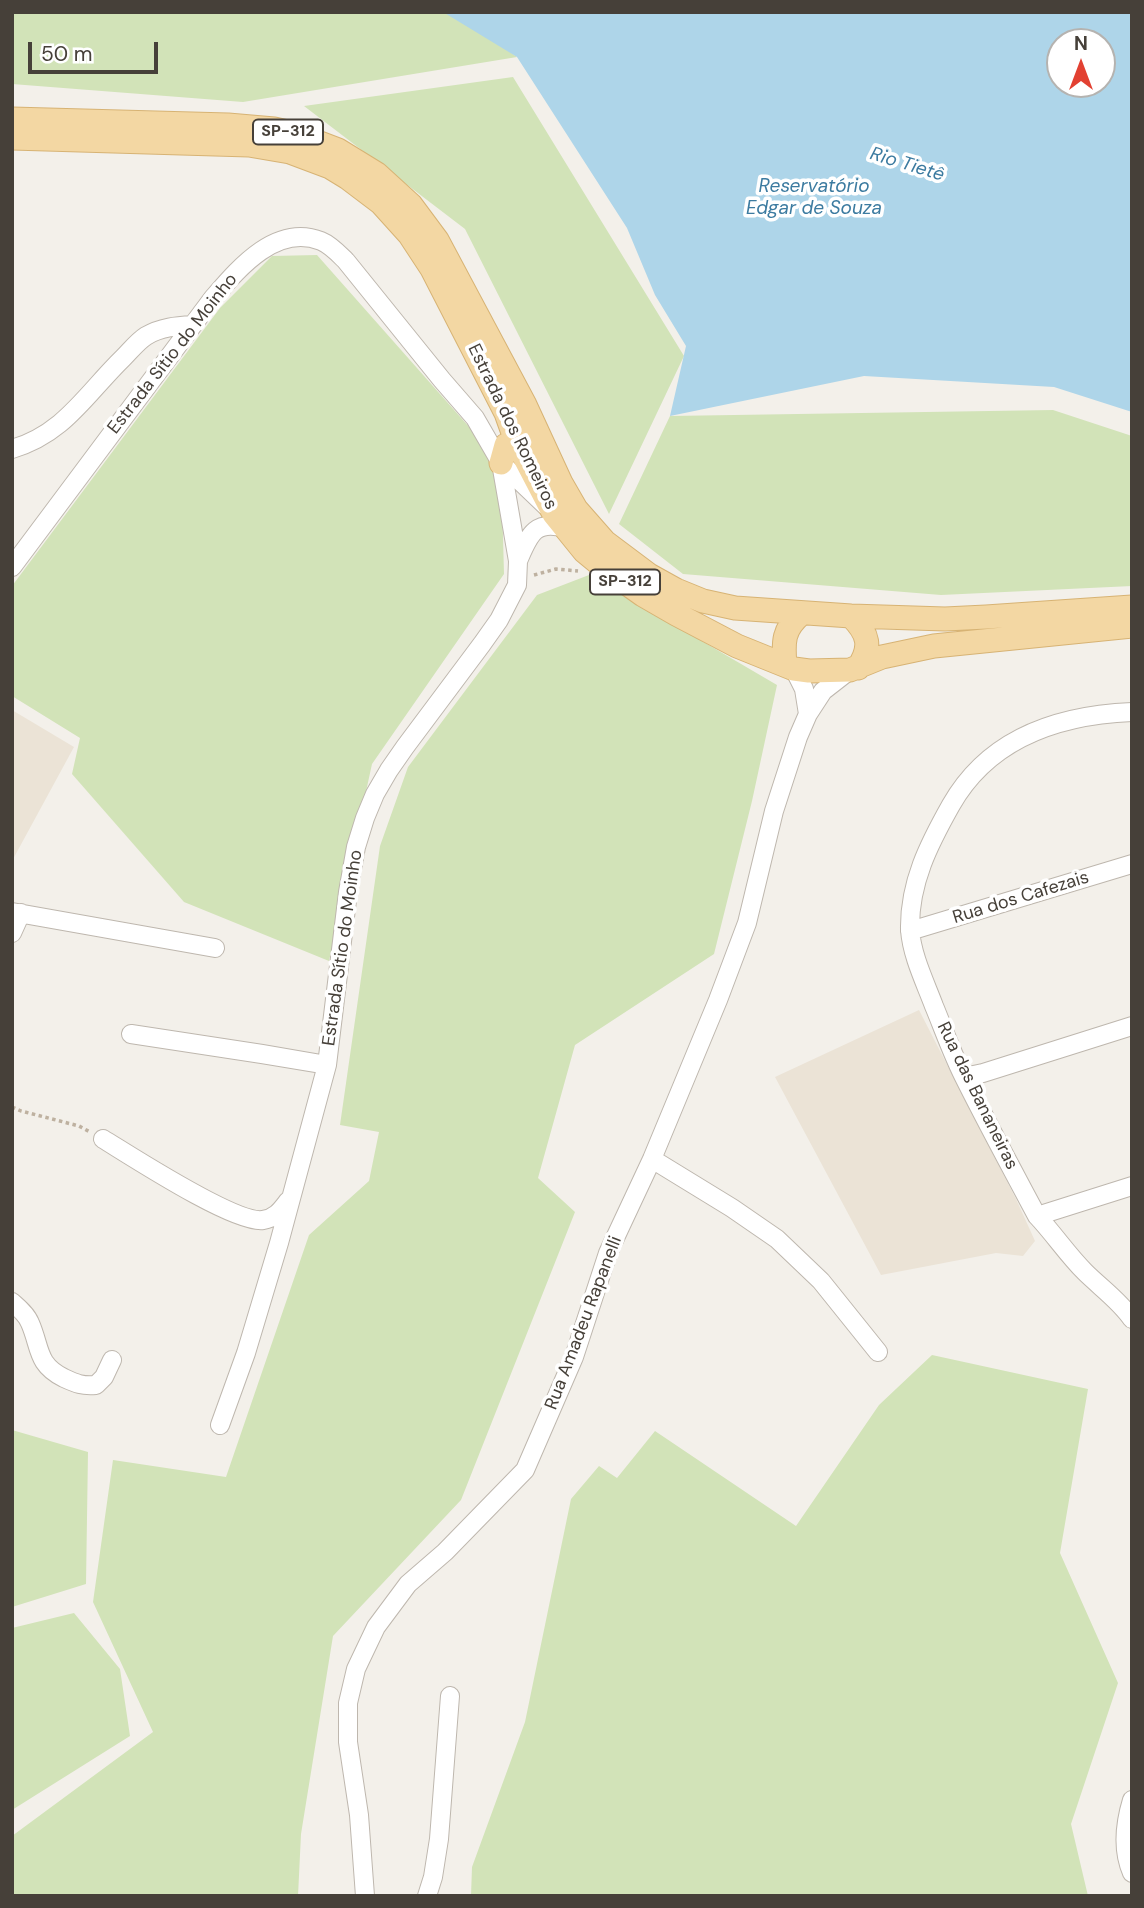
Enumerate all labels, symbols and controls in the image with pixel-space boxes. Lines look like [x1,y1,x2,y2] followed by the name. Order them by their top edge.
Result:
[32,28,161,72] scale bar
[1046,28,1116,98] north arrow
[1074,31,1088,56] text: N
[41,40,92,68] text: 50 m
[253,120,323,144] road number: SP-312
[867,143,947,187] water label: Rio Tietê
[746,176,882,220] water label: Reservatório Edgar de Souza
[104,269,242,439] street label: Estrada Sítio do Moinho
[463,341,561,513] street label: Estrada dos Romeiros
[590,569,660,594] road number: SP-312
[319,849,367,1047] street label: Estrada Sítio do Moinho
[950,867,1092,929] street label: Rua dos Cafezais
[932,1019,1022,1173] street label: Rua das Bananeiras
[541,1233,627,1413] street label: Rua Amadeu Rapanelli

